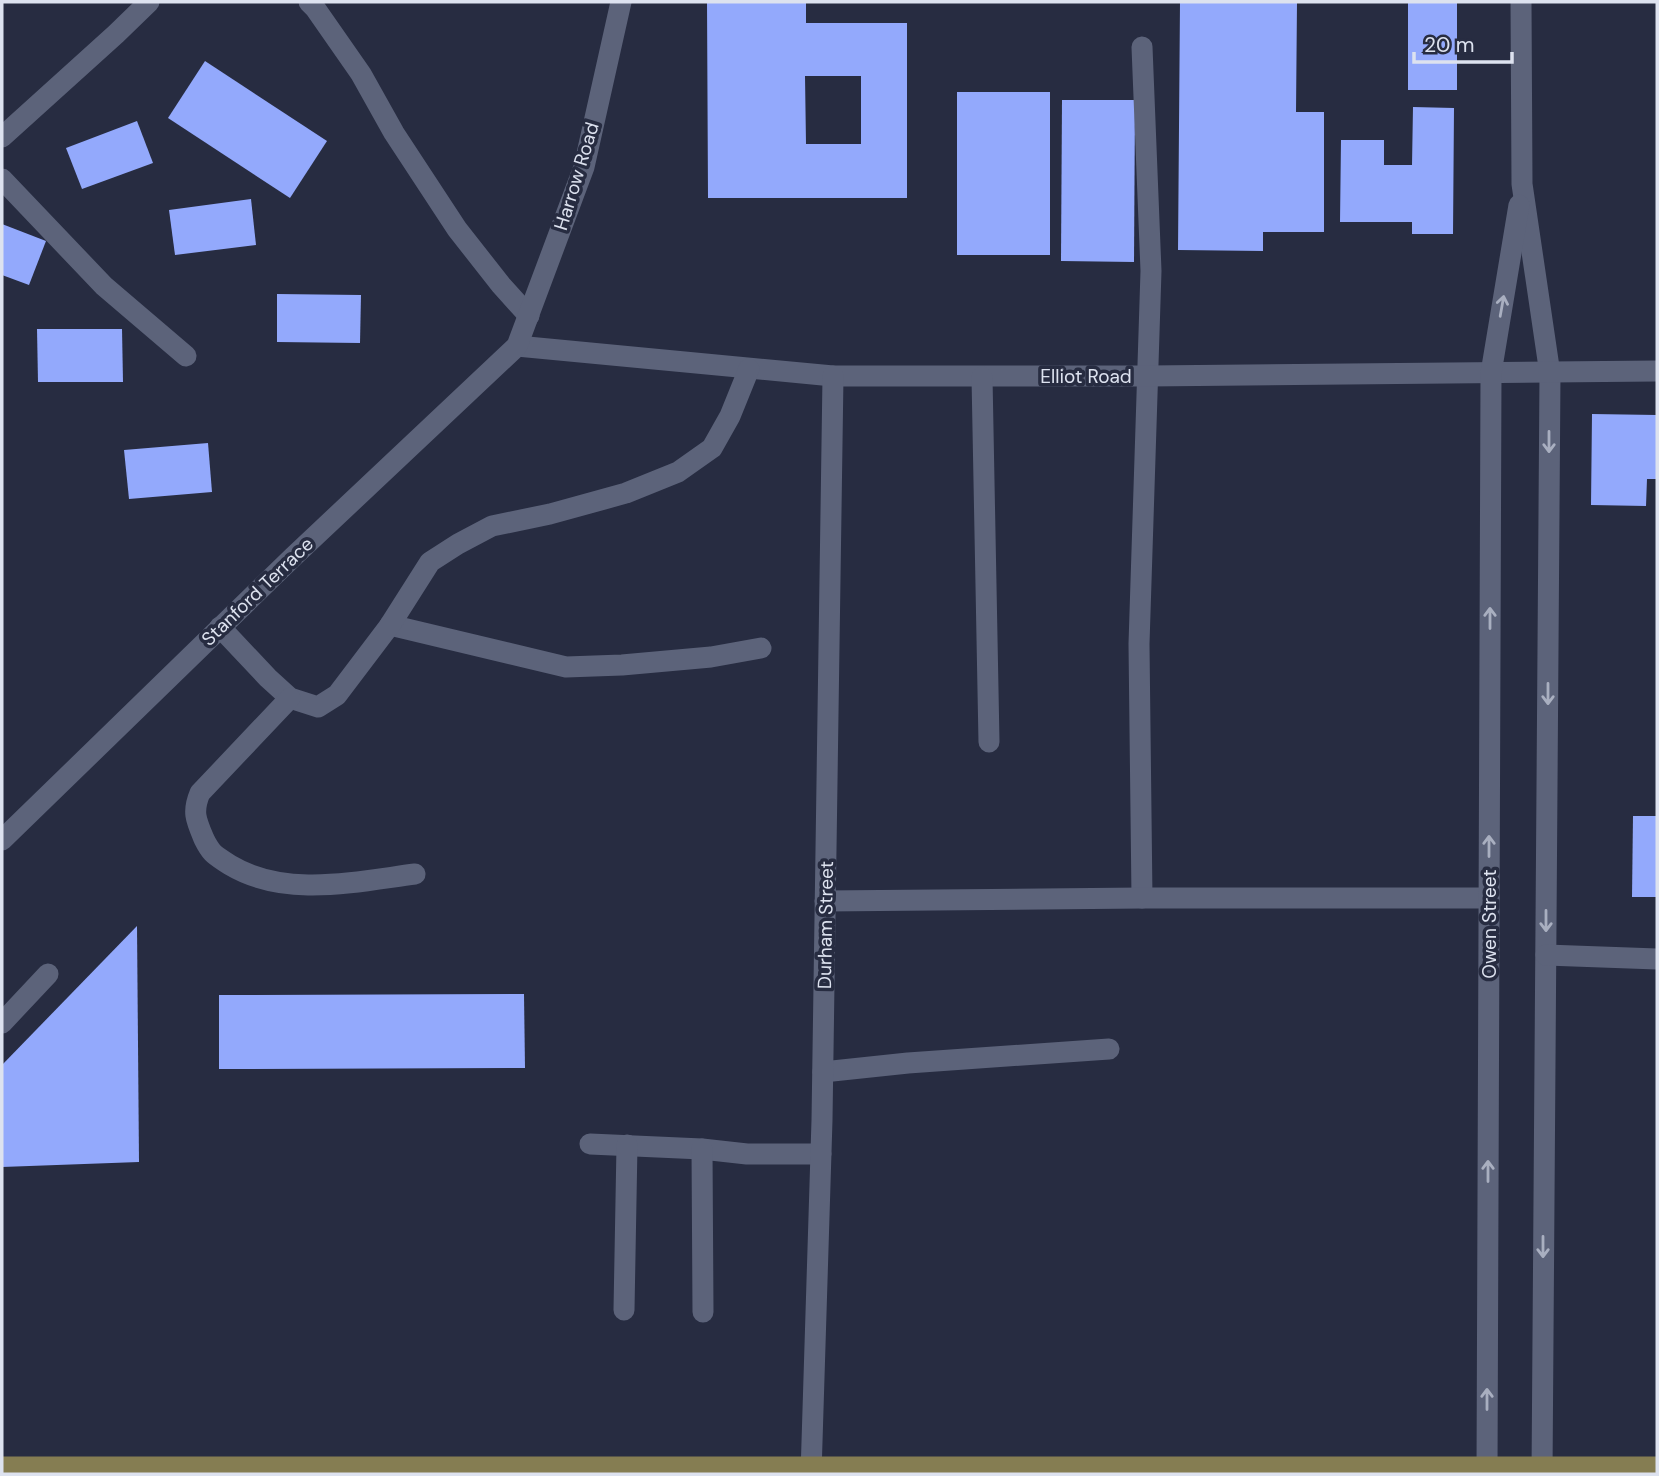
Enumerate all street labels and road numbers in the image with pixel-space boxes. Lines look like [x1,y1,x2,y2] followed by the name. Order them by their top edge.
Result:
[548,119,605,233] street label: Harrow Road
[1040,364,1132,389] street label: Elliot Road
[196,531,319,651] street label: Stanford Terrace
[812,861,839,989] street label: Durham Street
[1477,869,1502,979] street label: Owen Street

